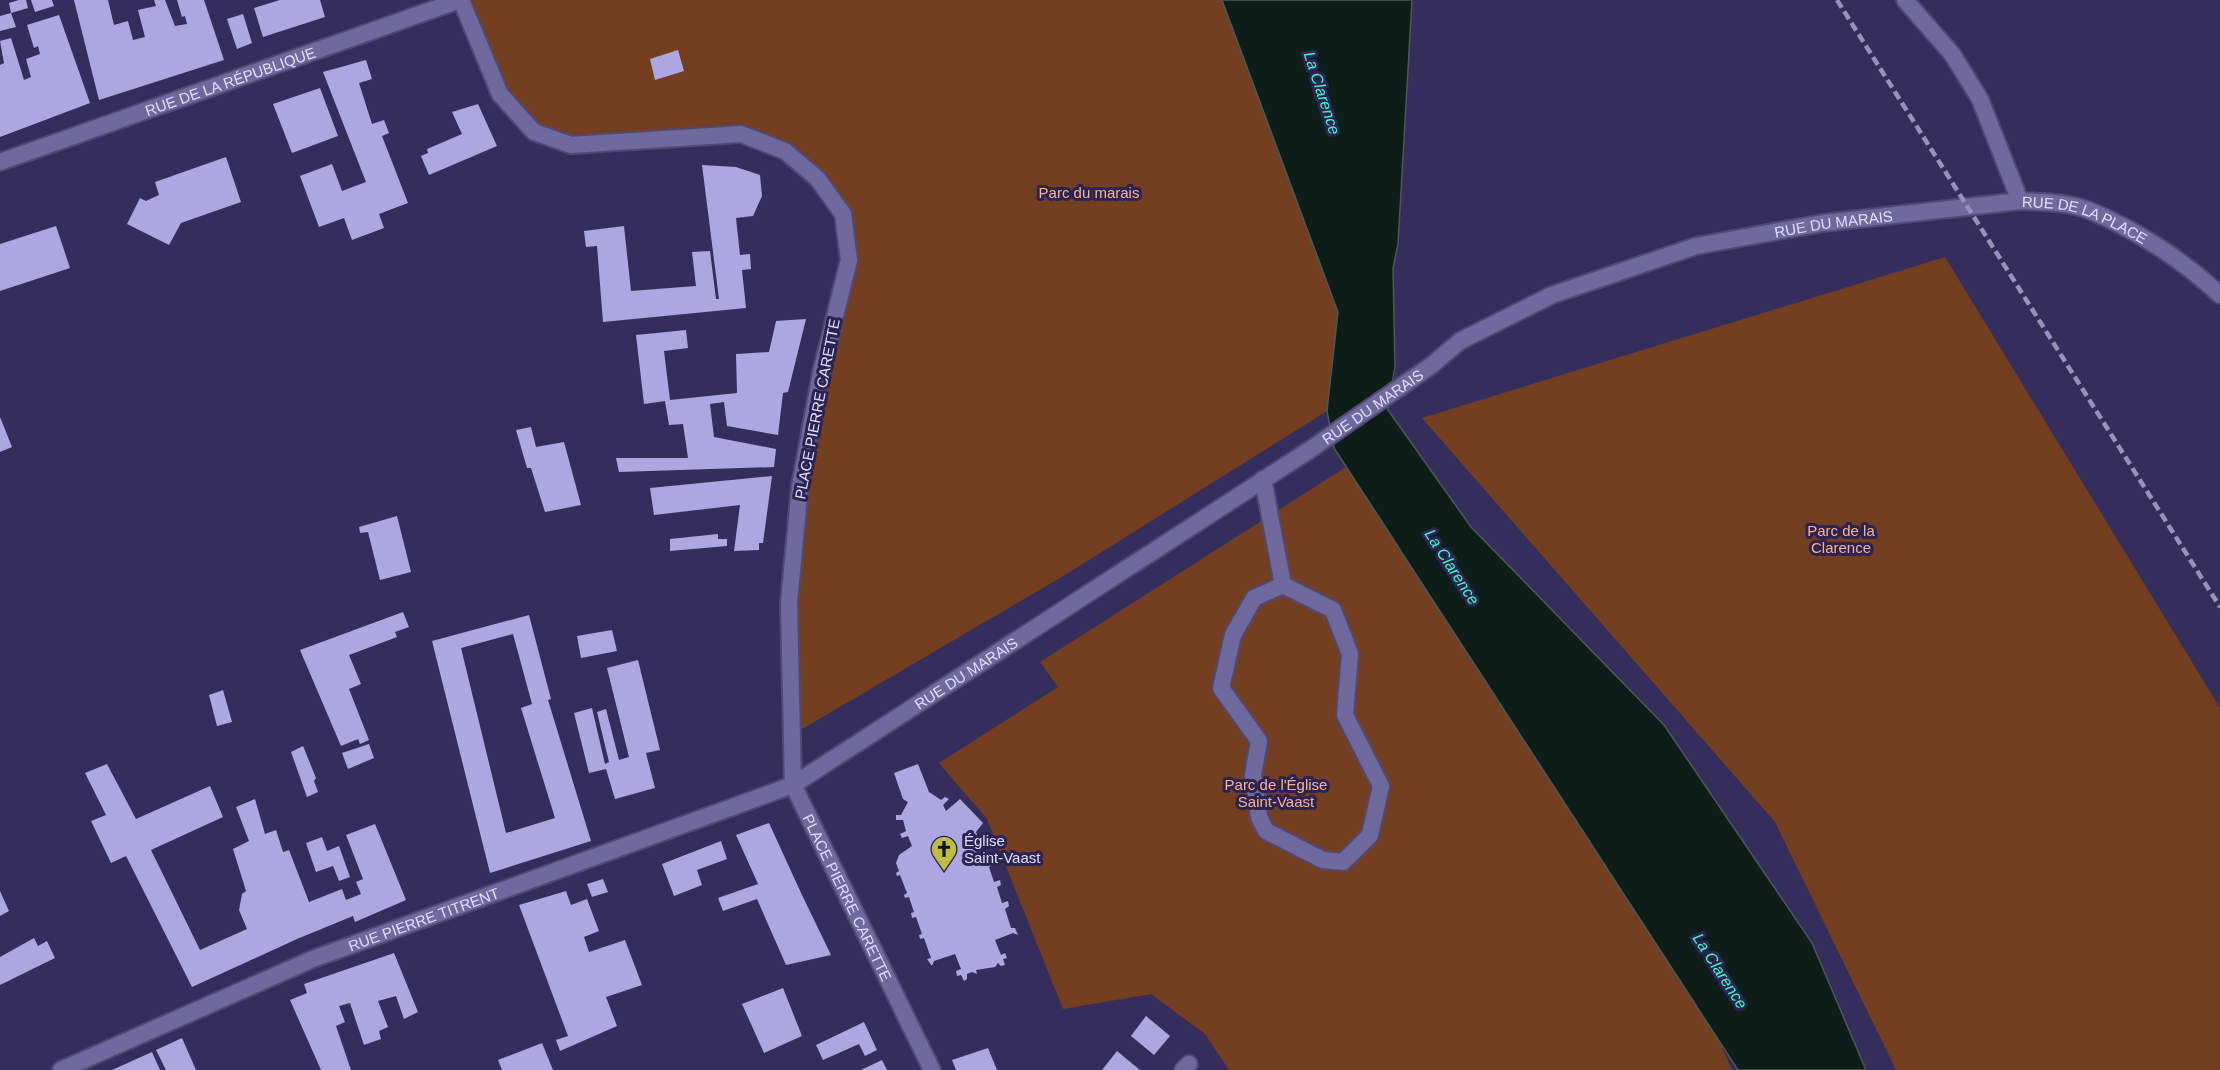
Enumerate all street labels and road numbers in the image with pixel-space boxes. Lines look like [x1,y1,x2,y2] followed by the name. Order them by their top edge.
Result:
[143,43,318,119] street label: RUE DE LA RÉPUBLIQUE
[2022,193,2151,247] street label: RUE DE LA PLACE
[1773,207,1894,240] street label: RUE DU MARAIS
[791,317,843,501] street label: PLACE PIERRE CARETTE
[1318,365,1426,447] street label: RUE DU MARAIS
[911,633,1021,712] street label: RUE DU MARAIS
[800,811,896,983] street label: PLACE PIERRE CARETTE
[346,884,501,954] street label: RUE PIERRE TITRENT

